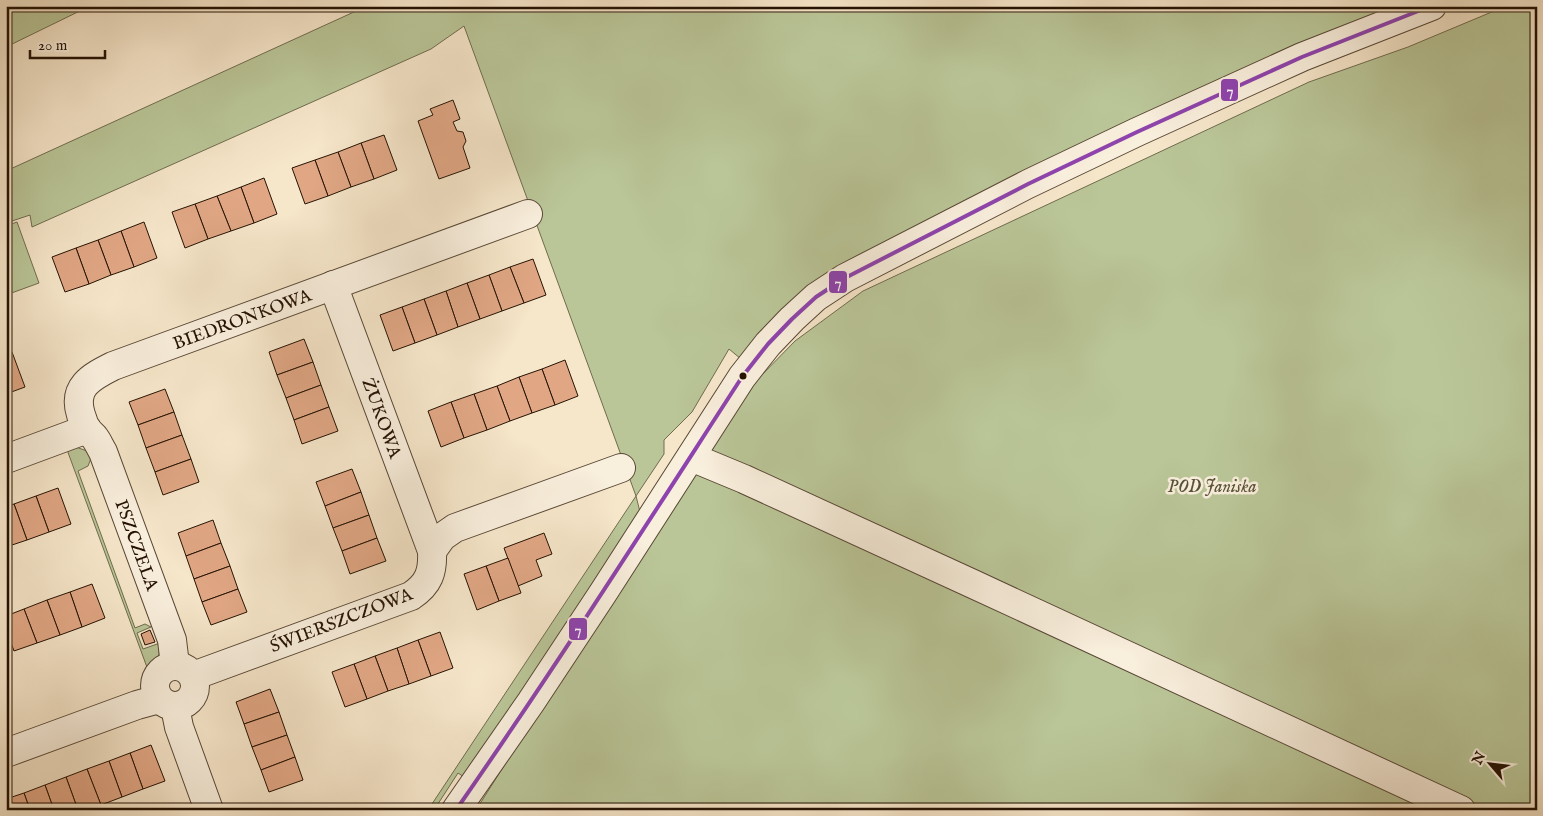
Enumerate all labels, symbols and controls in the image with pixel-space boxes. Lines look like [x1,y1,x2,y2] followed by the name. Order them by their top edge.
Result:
[30,28,105,60] scale bar
[38,36,68,55] text: 20 m
[1220,78,1239,102] line badge: 7
[1227,82,1234,100] text: 7
[828,270,848,294] line badge: 7
[835,274,842,292] text: 7
[170,284,316,356] street label: BIEDRONKOWA
[738,371,748,381] unlabelled marker
[355,375,407,463] street label: ŻUKOWA
[1168,476,1256,499] park label: POD Janiska
[109,497,163,595] street label: PSZCZELA
[266,581,417,659] street label: ŚWIERSZCZOWA
[568,617,588,641] line badge: 7
[575,621,582,639] text: 7
[1466,738,1516,788] north arrow
[1468,749,1490,769] text: N

